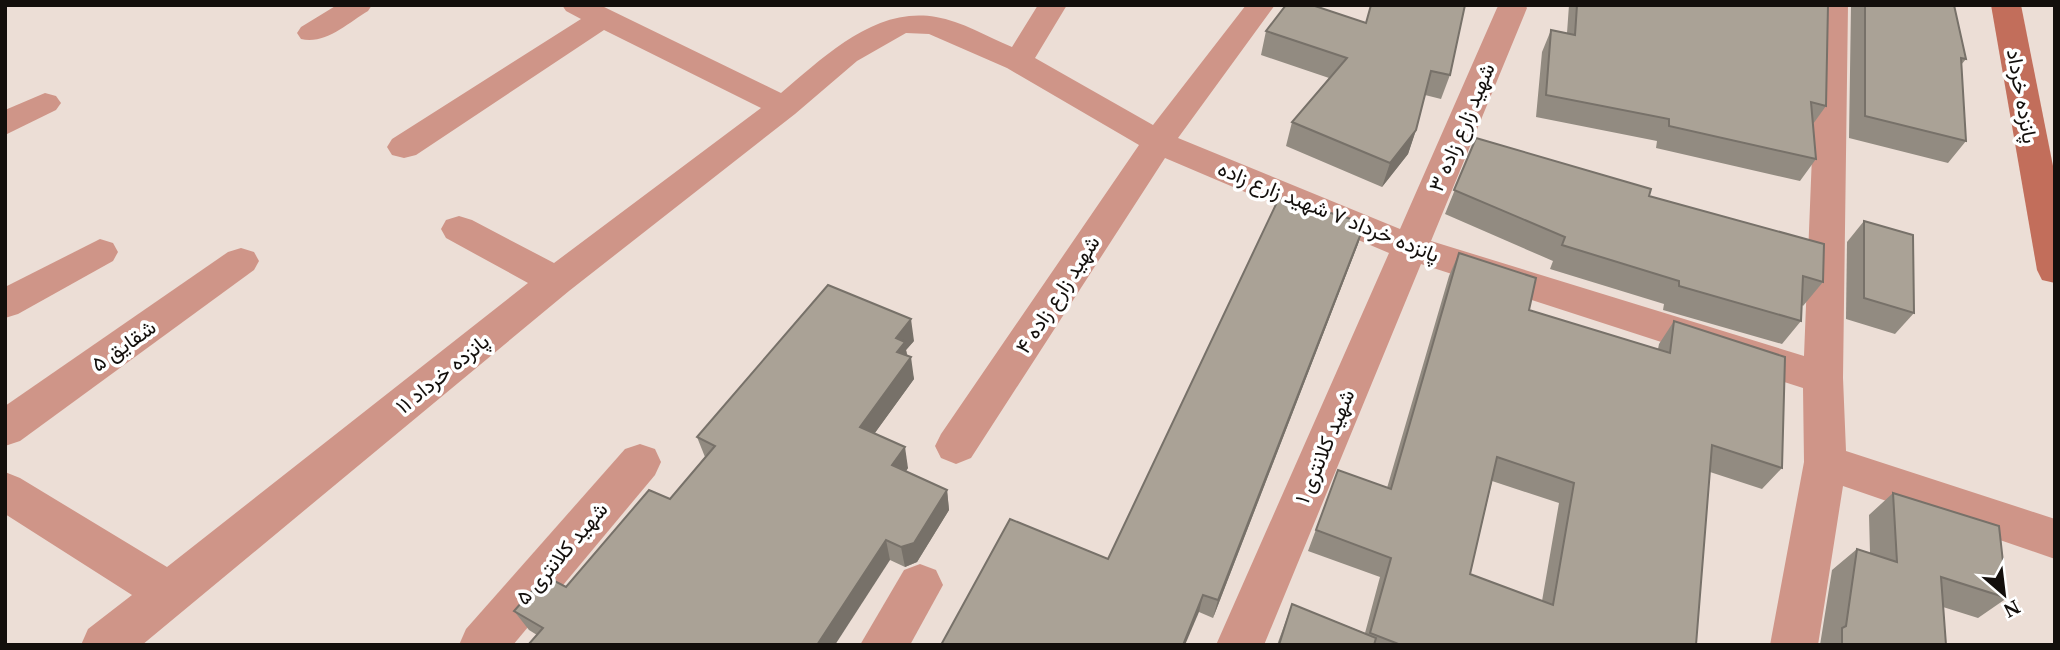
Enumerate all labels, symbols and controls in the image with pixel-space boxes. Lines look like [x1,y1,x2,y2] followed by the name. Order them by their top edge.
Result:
[2000,47,2045,146] street label: پانزده خرداد
[1421,58,1502,196] street label: شهید زارع زاده ۳
[1214,154,1444,269] street label: پانزده خرداد ۷ شهید زارع زاده
[1008,230,1106,359] street label: شهید زارع زاده ۴
[85,313,161,377] street label: شقایق ۵
[389,327,495,420] street label: پانزده خرداد ۱۱
[1287,385,1361,507] street label: شهید کلانتری ۱
[509,496,613,610] street label: شهید کلانتری ۵
[1969,559,2039,629] north arrow
[1999,594,2025,624] text: N

